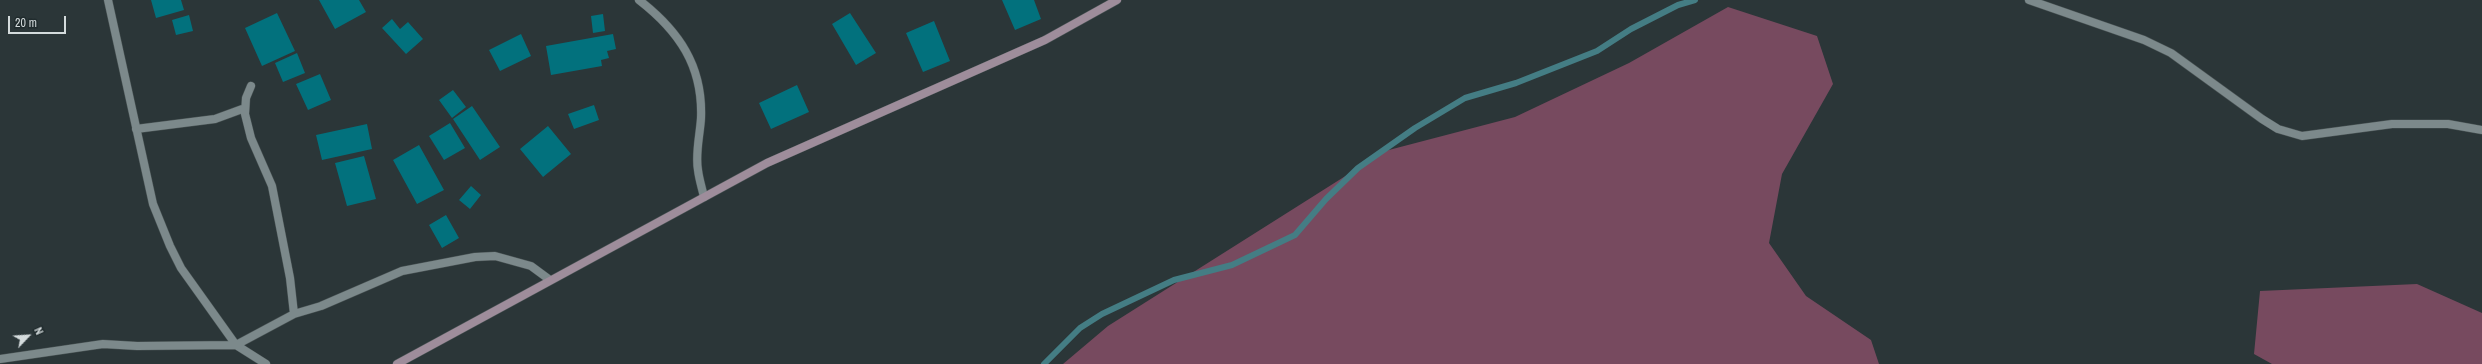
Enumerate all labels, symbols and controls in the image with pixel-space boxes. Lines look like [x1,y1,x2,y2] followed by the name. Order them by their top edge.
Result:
[10,8,68,34] scale bar
[15,15,37,31] text: 20 m
[8,316,48,356] north arrow
[31,325,47,337] text: N

